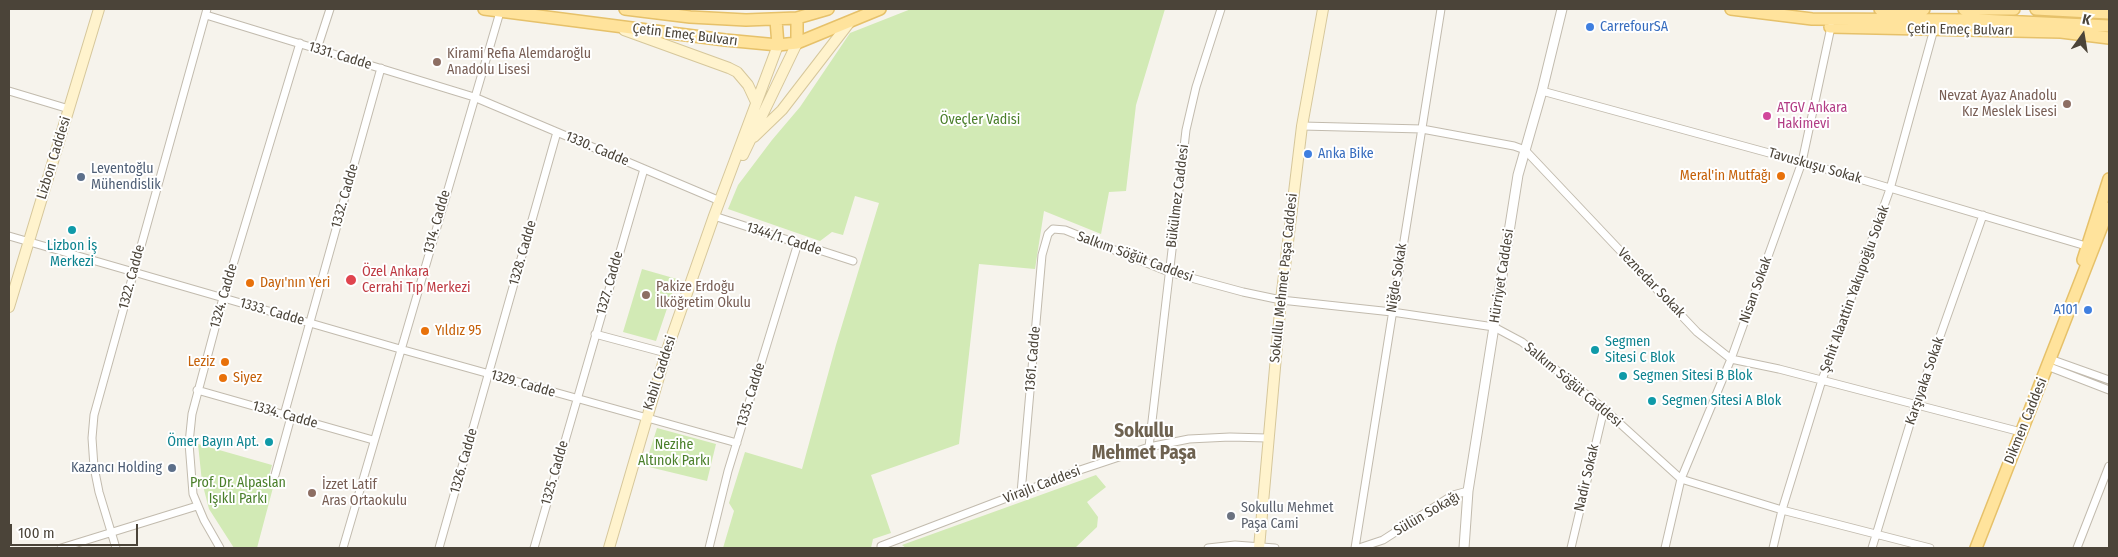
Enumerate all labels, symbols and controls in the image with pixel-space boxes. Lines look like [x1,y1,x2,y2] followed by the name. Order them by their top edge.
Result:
[2058,10,2108,60] north arrow
[2081,11,2092,29] text: K
[1600,19,1668,35] place label: CarrefourSA
[631,20,739,50] street label: Çetin Emeç Bulvarı
[1584,21,1596,33] marker: CarrefourSA
[1907,21,2013,39] street label: Çetin Emeç Bulvarı
[306,38,374,74] street label: 1331. Cadde
[447,46,591,78] place label: Kirami Refia Alemdaroğlu Anadolu Lisesi
[431,56,443,68] marker: Kirami Refia Alemdaroğlu Anadolu Lisesi
[1939,88,2057,120] place label: Nevzat Ayaz Anadolu Kız Meslek Lisesi
[2061,98,2073,110] marker: Nevzat Ayaz Anadolu Kız Meslek Lisesi
[1777,100,1847,132] place label: ATGV Ankara Hakimevi
[1761,110,1773,122] marker: ATGV Ankara Hakimevi
[940,112,1020,128] park label: Öveçler Vadisi
[33,114,75,202] street label: Lizbon Caddesi
[563,128,631,170] street label: 1330. Cadde
[1163,143,1193,249] street label: Bükülmez Caddesi
[1766,145,1864,187] street label: Tavuskuşu Sokak
[1318,146,1374,162] place label: Anka Bike
[1302,148,1314,160] marker: Anka Bike
[91,161,161,193] place label: Leventoğlu Mühendislik
[328,162,362,230] street label: 1332. Cadde
[1680,168,1771,184] place label: Meral'in Mutfağı
[1775,170,1787,182] marker: Meral'in Mutfağı
[75,171,87,183] marker: Leventoğlu Mühendislik
[420,188,454,256] street label: 1314. Cadde
[1267,192,1301,364] street label: Sokullu Mehmet Paşa Caddesi
[1817,203,1893,375] street label: Şehit Alaattin Yakupoğlu Sokak
[506,219,540,287] street label: 1328. Cadde
[744,219,824,259] street label: 1344/1. Cadde
[66,224,78,236] marker: Lizbon İş Merkezi
[1074,228,1196,286] street label: Salkım Söğüt Caddesi
[1486,228,1518,324] street label: Hürriyet Caddesi
[47,238,97,270] place label: Lizbon İş Merkezi
[1383,242,1411,314] street label: Niğde Sokak
[115,243,149,311] street label: 1322. Cadde
[1614,245,1688,321] street label: Veznedar Sokak
[593,249,627,317] street label: 1327. Cadde
[1736,255,1776,325] street label: Nisan Sokak
[207,262,241,330] street label: 1324. Cadde
[362,264,470,296] place label: Özel Ankara Cerrahi Tıp Merkezi
[344,273,358,287] marker: Özel Ankara Cerrahi Tıp Merkezi
[260,275,330,291] place label: Dayı'nın Yeri
[244,277,256,289] marker: Dayı'nın Yeri
[656,279,751,312] place label: Pakize Erdoğu İlköğretim Okulu
[640,289,652,301] marker: Pakize Erdoğu İlköğretim Okulu
[238,295,306,329] street label: 1333. Cadde
[2053,302,2078,318] place label: A101
[2082,304,2094,316] marker: A101
[435,323,482,339] place label: Yıldız 95
[419,325,431,337] marker: Yıldız 95
[1022,326,1044,392] street label: 1361. Cadde
[640,334,680,412] street label: Kabil Caddesi
[1605,334,1675,367] place label: Segmen Sitesi C Blok
[1902,335,1948,427] street label: Karşıyaka Sokak
[1521,339,1625,431] street label: Salkım Söğüt Caddesi
[1589,344,1601,356] marker: Segmen Sitesi C Blok
[188,354,215,370] place label: Leziz
[219,356,231,368] marker: Leziz
[733,361,769,429] street label: 1335. Cadde
[489,367,557,401] street label: 1329. Cadde
[1633,368,1752,384] place label: Segmen Sitesi B Blok
[233,370,262,386] place label: Siyez
[1617,370,1629,382] marker: Segmen Sitesi B Blok
[217,372,229,384] marker: Siyez
[2001,375,2051,467] street label: Dikmen Caddesi
[1662,393,1781,409] place label: Segmen Sitesi A Blok
[1646,395,1658,407] marker: Segmen Sitesi A Blok
[251,398,319,432] street label: 1334. Cadde
[1092,421,1196,465] district label: Sokullu Mehmet Paşa
[447,427,481,495] street label: 1326. Cadde
[167,434,259,450] place label: Ömer Bayın Apt.
[263,436,275,448] marker: Ömer Bayın Apt.
[638,437,710,470] park label: Nezihe Altınok Parkı
[538,439,572,507] street label: 1325. Cadde
[1571,443,1603,513] street label: Nadir Sokak
[71,460,162,476] place label: Kazancı Holding
[166,462,178,474] marker: Kazancı Holding
[1001,463,1083,507] street label: Virajlı Caddesi
[190,475,286,508] park label: Prof. Dr. Alpaslan Işıklı Parkı
[322,477,407,510] place label: İzzet Latif Aras Ortaokulu
[306,487,318,499] marker: İzzet Latif Aras Ortaokulu
[1391,488,1463,540] street label: Sülün Sokağı
[1241,500,1334,532] place label: Sokullu Mehmet Paşa Cami
[1225,510,1237,522] marker: Sokullu Mehmet Paşa Cami
[12,514,140,546] scale bar
[18,524,55,542] text: 100 m

